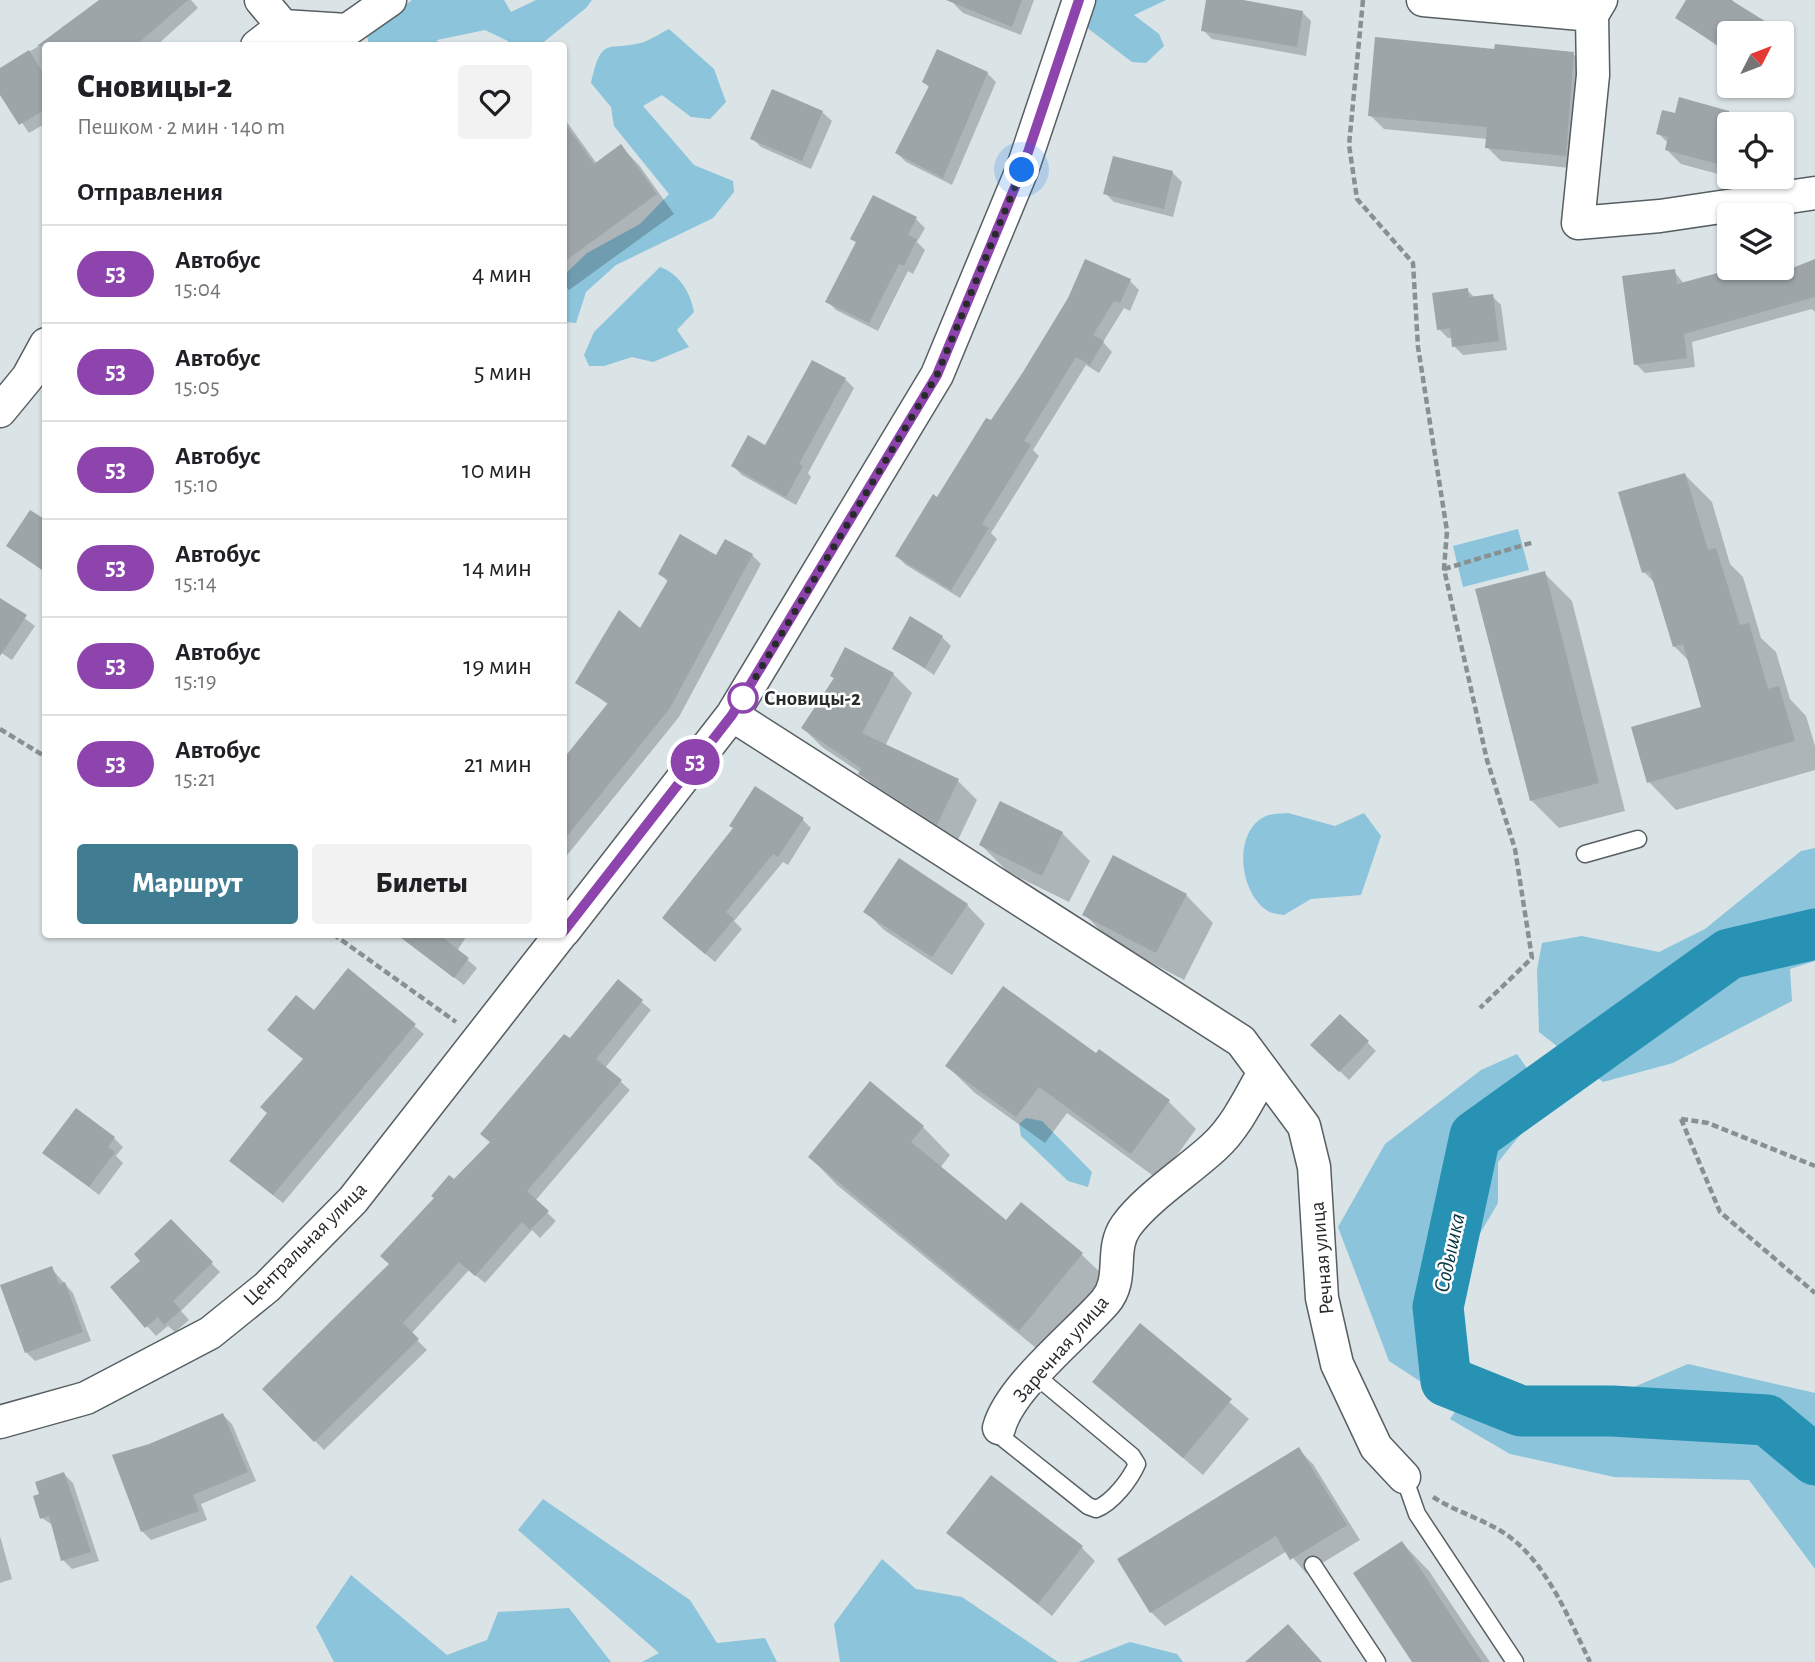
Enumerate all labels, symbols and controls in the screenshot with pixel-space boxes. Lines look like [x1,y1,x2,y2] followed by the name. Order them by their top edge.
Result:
[1717,21,1794,98] north arrow
[1717,21,1794,280] map controls
[458,65,532,139] button: heart
[77,71,232,104] text: Сновицы-2
[1717,112,1794,189] button: locate
[77,116,285,139] text: Пешком · 2 мин · 140 m
[1004,152,1039,187] your location
[77,179,223,205] text: Отправления
[1717,203,1794,280] button: layers
[175,247,261,273] text: Автобус
[472,261,532,287] text: 4 мин
[105,262,126,286] text: 53
[175,278,221,301] text: 15:04
[175,345,261,371] text: Автобус
[474,359,532,385] text: 5 мин
[105,360,126,384] text: 53
[175,376,220,399] text: 15:05
[175,443,261,469] text: Автобус
[462,457,532,483] text: 10 мин
[105,458,126,482] text: 53
[175,474,218,497] text: 15:10
[175,541,261,567] text: Автобус
[463,555,532,581] text: 14 мин
[105,556,126,580] text: 53
[175,572,217,595] text: 15:14
[175,639,261,665] text: Автобус
[463,653,532,679] text: 19 мин
[105,654,126,678] text: 53
[175,670,217,693] text: 15:19
[728,683,758,713] marker: Сновицы-2
[764,688,861,709] place label: Сновицы-2
[175,737,261,763] text: Автобус
[664,739,726,785] line badge: 53
[685,750,705,774] text: 53
[464,751,532,777] text: 21 мин
[105,752,126,776] text: 53
[175,768,216,791] text: 15:21
[77,844,298,924] button: Маршрут
[312,844,532,924] button: Билеты
[239,1178,371,1310] street label: Центральная улица
[1307,1200,1337,1315] street label: Речная улица
[1430,1211,1470,1295] water label: Содышка
[1009,1291,1113,1406] street label: Заречная улица

